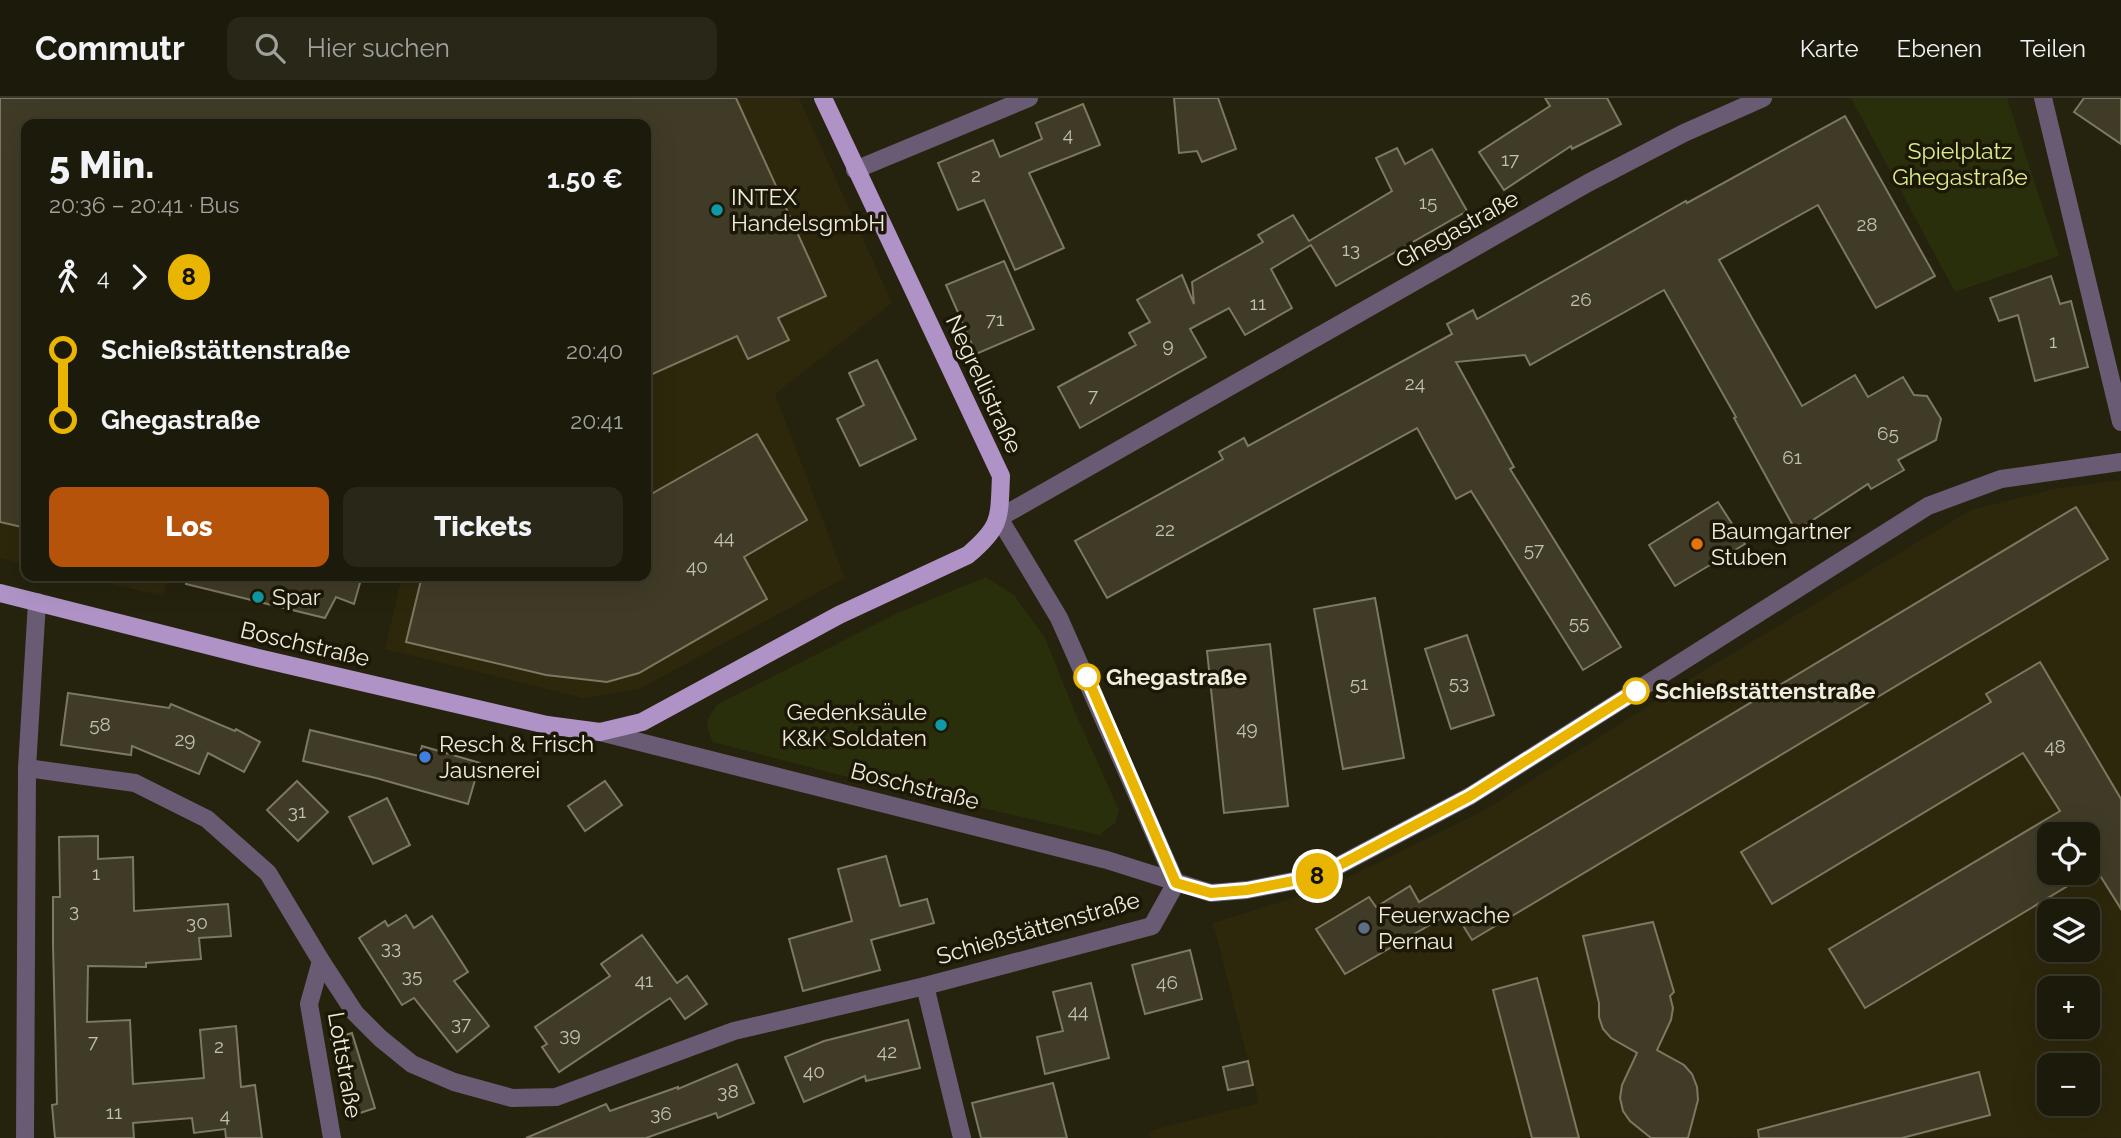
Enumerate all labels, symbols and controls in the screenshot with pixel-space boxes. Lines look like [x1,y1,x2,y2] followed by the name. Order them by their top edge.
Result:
[227,17,717,80] search box
[35,29,185,68] text: Commutr
[251,29,289,67] icon: search
[307,33,450,63] text: Hier suchen
[1800,34,1859,63] text: Karte
[1897,34,1982,63] text: Ebenen
[2020,34,2086,63] text: Teilen
[1063,123,1073,145] house number: 4
[1892,137,2028,190] park label: Spielplatz Ghegastraße
[49,142,154,187] text: 5 Min.
[1501,148,1519,170] house number: 17
[547,164,623,194] text: 1.50 €
[971,164,981,186] house number: 2
[731,183,885,236] place label: INTEX HandelsgmbH
[1391,184,1523,273] street label: Ghegastraße
[49,191,239,218] text: 20:36 – 20:41 · Bus
[1419,191,1437,213] house number: 15
[709,202,725,218] marker: INTEX HandelsgmbH
[1856,213,1878,235] house number: 28
[1342,238,1360,260] house number: 13
[49,258,87,296] icon: walk
[120,258,158,296] icon: forward
[182,262,196,291] text: 8
[97,263,110,290] text: 4
[1570,288,1592,310] house number: 26
[1250,292,1266,314] house number: 11
[986,308,1004,330] house number: 71
[941,310,1028,457] street label: Negrellistraße
[2049,330,2057,352] house number: 1
[1162,334,1174,356] house number: 9
[101,335,350,365] text: Schießstättenstraße
[566,337,623,364] text: 20:40
[1405,372,1425,394] house number: 24
[1088,384,1098,406] house number: 7
[101,405,260,435] text: Ghegastraße
[570,407,623,434] text: 20:41
[1877,422,1899,444] house number: 65
[1782,446,1802,468] house number: 61
[49,487,329,567] button: Los
[343,487,623,567] button: Tickets
[1711,517,1851,570] place label: Baumgartner Stuben
[1155,518,1175,540] house number: 22
[714,526,734,548] house number: 44
[1689,536,1705,552] marker: Baumgartner Stuben
[1524,538,1544,560] house number: 57
[686,555,708,577] house number: 40
[272,583,321,610] place label: Spar
[250,589,266,605] marker: Spar
[1569,611,1589,633] house number: 55
[238,616,372,671] street label: Boschstraße
[1106,663,1247,690] place label: Ghegastraße
[1074,664,1100,690] marker: Ghegastraße
[1449,671,1469,693] house number: 53
[1350,672,1368,694] house number: 51
[1655,677,1876,704] place label: Schießstättenstraße
[1623,678,1649,704] marker: Schießstättenstraße
[781,698,927,751] place label: Gedenksäule K&K Soldaten
[89,713,111,735] house number: 58
[933,717,949,733] marker: Gedenksäule K&K Soldaten
[1236,717,1258,739] house number: 49
[174,728,196,750] house number: 29
[439,730,594,783] place label: Resch & Frisch Jausnerei
[2044,735,2066,757] house number: 48
[417,749,433,765] marker: Resch & Frisch Jausnerei
[848,756,982,815] street label: Boschstraße
[288,800,306,822] house number: 31
[2037,822,2100,1116] map controls
[2037,822,2100,885] button: locate
[1294,853,1340,899] line badge: 8
[1310,861,1324,890] text: 8
[92,862,100,884] house number: 1
[933,886,1143,969] street label: Schießstättenstraße
[69,899,79,921] house number: 3
[2037,899,2100,962] button: layers
[1378,901,1510,954] place label: Feuerwache Pernau
[186,911,208,933] house number: 30
[1356,920,1372,936] marker: Feuerwache Pernau
[381,936,401,958] house number: 33
[402,964,422,986] house number: 35
[635,969,653,991] house number: 41
[1156,971,1178,993] house number: 46
[2037,976,2100,1039] button: +
[1068,1000,1088,1022] house number: 44
[323,1010,368,1120] street label: Lottstraße
[451,1012,471,1034] house number: 37
[559,1023,581,1045] house number: 39
[88,1030,98,1052] house number: 7
[214,1035,224,1057] house number: 2
[877,1040,897,1062] house number: 42
[2037,1053,2100,1116] button: −
[803,1060,825,1082] house number: 40
[717,1080,739,1102] house number: 38
[106,1101,122,1123] house number: 11
[650,1102,672,1124] house number: 36
[220,1104,230,1126] house number: 4

